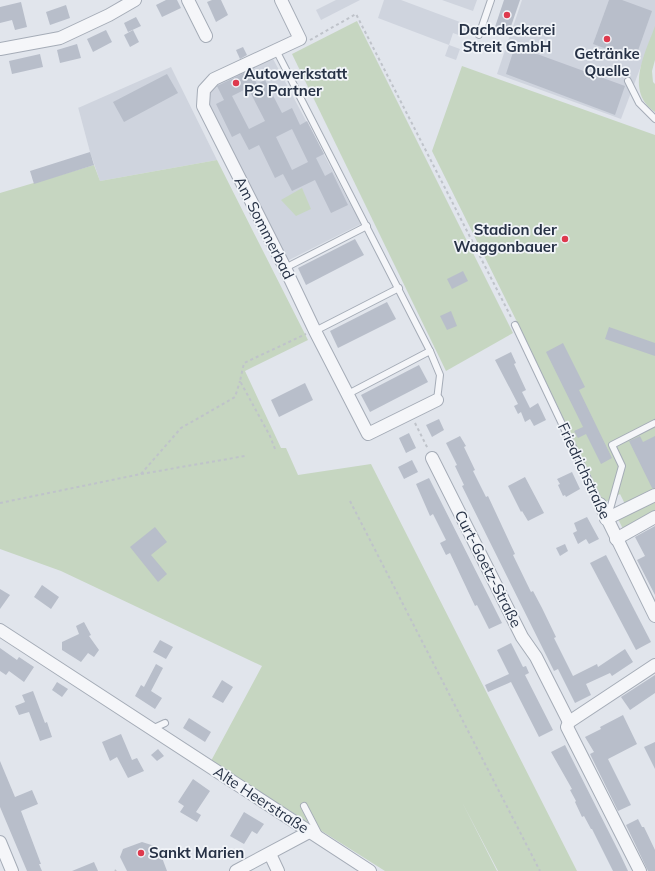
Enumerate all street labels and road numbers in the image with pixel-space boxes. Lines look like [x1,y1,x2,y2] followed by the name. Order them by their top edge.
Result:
[230,173,299,282] street label: Am Sommerbad
[554,419,615,522] street label: Friedrichstraße
[451,507,526,631] street label: Curt-Goetz-Straße
[210,762,312,837] street label: Alte Heerstraße

